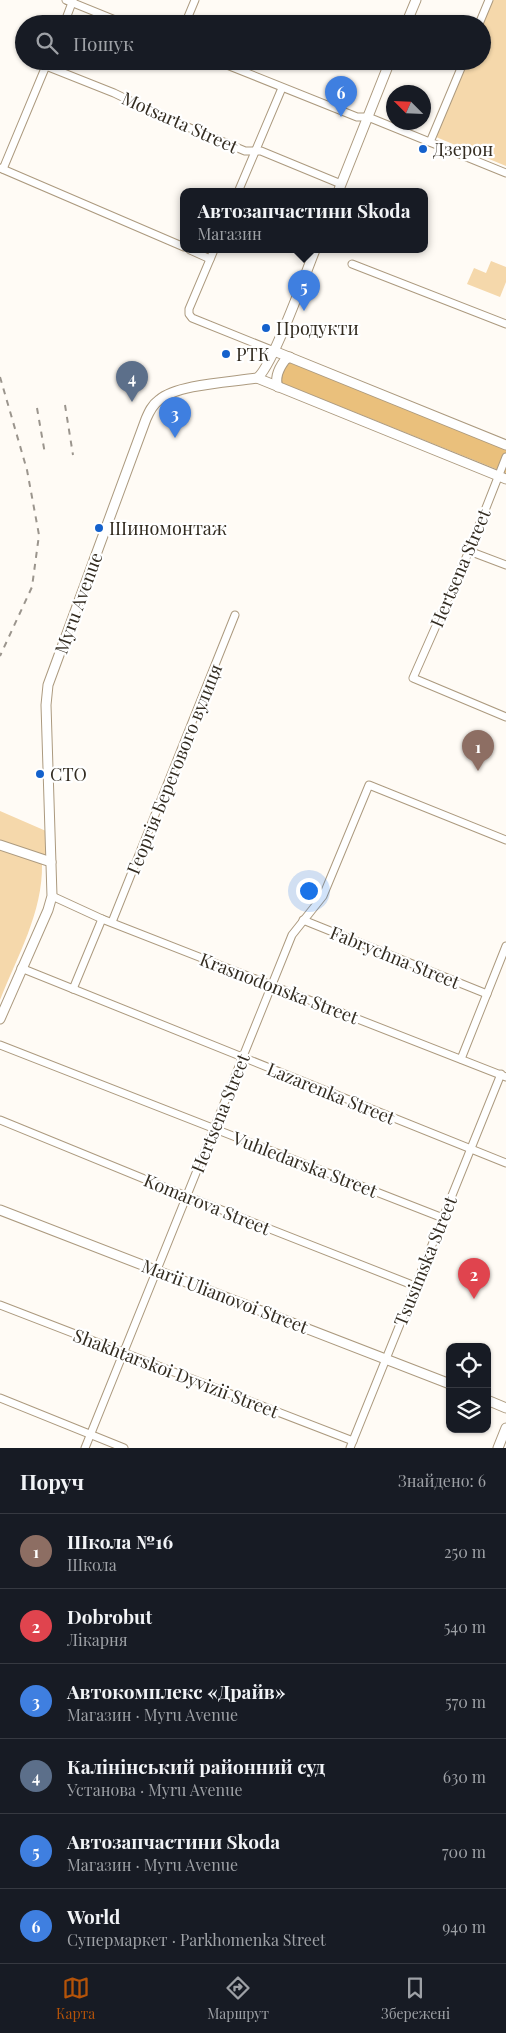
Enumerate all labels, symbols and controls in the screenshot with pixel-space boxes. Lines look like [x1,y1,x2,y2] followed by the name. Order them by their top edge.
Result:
[15,15,491,70] search box
[33,29,61,57] icon: search
[73,30,134,56] text: Пошук
[325,76,357,117] pin: 6
[386,85,431,130] north arrow
[118,86,242,159] street label: Motsarta Street
[433,137,493,161] place label: Дзерон
[417,143,429,155] marker: Дзерон
[180,188,428,253] popup
[197,197,411,223] text: Автозапчастини Skoda
[197,223,262,244] text: Магазин
[288,270,320,311] pin: 5
[276,316,359,340] place label: Продукти
[260,322,272,334] marker: Продукти
[236,342,270,366] place label: РТК
[220,348,232,360] marker: РТК
[116,361,148,402] pin: 4
[159,397,191,438] pin: 3
[424,505,496,631] street label: Hertsena Street
[109,516,227,540] place label: Шиномонтаж
[93,522,105,534] marker: Шиномонтаж
[49,549,107,657] street label: Myru Avenue
[121,660,227,878] street label: Георгія Берегового вулиця
[462,730,494,771] pin: 1
[50,762,87,786] place label: СТО
[34,768,46,780] marker: СТО
[296,878,322,904] your location
[327,920,464,994] street label: Fabrychna Street
[196,947,362,1029] street label: Krasnodonska Street
[185,1049,255,1176] street label: Hertsena Street
[264,1056,399,1130] street label: Lazarenka Street
[228,1125,381,1203] street label: Vuhledarska Street
[140,1168,274,1241] street label: Komarova Street
[388,1192,462,1330] street label: Tsusimska Street
[139,1253,312,1339] street label: Marii Ulianovoi Street
[458,1258,490,1299] pin: 2
[70,1323,283,1423] street label: Shakhtarskoi Dyvizii Street
[446,1343,491,1433] map controls
[446,1343,491,1388] button: locate
[446,1388,491,1433] button: layers
[20,1467,84,1495] text: Поруч
[398,1470,486,1491] text: Знайдено: 6
[67,1528,173,1554] text: Школа №16
[33,1541,39,1562] text: 1
[444,1541,486,1562] text: 250 m
[67,1554,117,1575] text: Школа
[67,1603,152,1629] text: Dobrobut
[32,1616,40,1637] text: 2
[444,1616,486,1637] text: 540 m
[67,1629,127,1650] text: Лікарня
[67,1678,286,1704] text: Автокомплекс «Драйв»
[32,1691,40,1712] text: 3
[445,1691,486,1712] text: 570 m
[67,1704,238,1725] text: Магазин · Myru Avenue
[67,1753,325,1779] text: Калінінський районний суд
[32,1766,40,1787] text: 4
[443,1766,486,1787] text: 630 m
[67,1779,243,1800] text: Установа · Myru Avenue
[67,1828,280,1854] text: Автозапчастини Skoda
[32,1841,40,1862] text: 5
[442,1841,486,1862] text: 700 m
[67,1854,238,1875] text: Магазин · Myru Avenue
[67,1903,120,1929] text: World
[32,1916,40,1937] text: 6
[442,1916,486,1937] text: 940 m
[67,1929,326,1950] text: Супермаркет · Parkhomenka Street
[56,1974,95,2023] tab: Карта
[207,1974,269,2023] tab: Маршрут
[381,1974,450,2023] tab: Збережені

